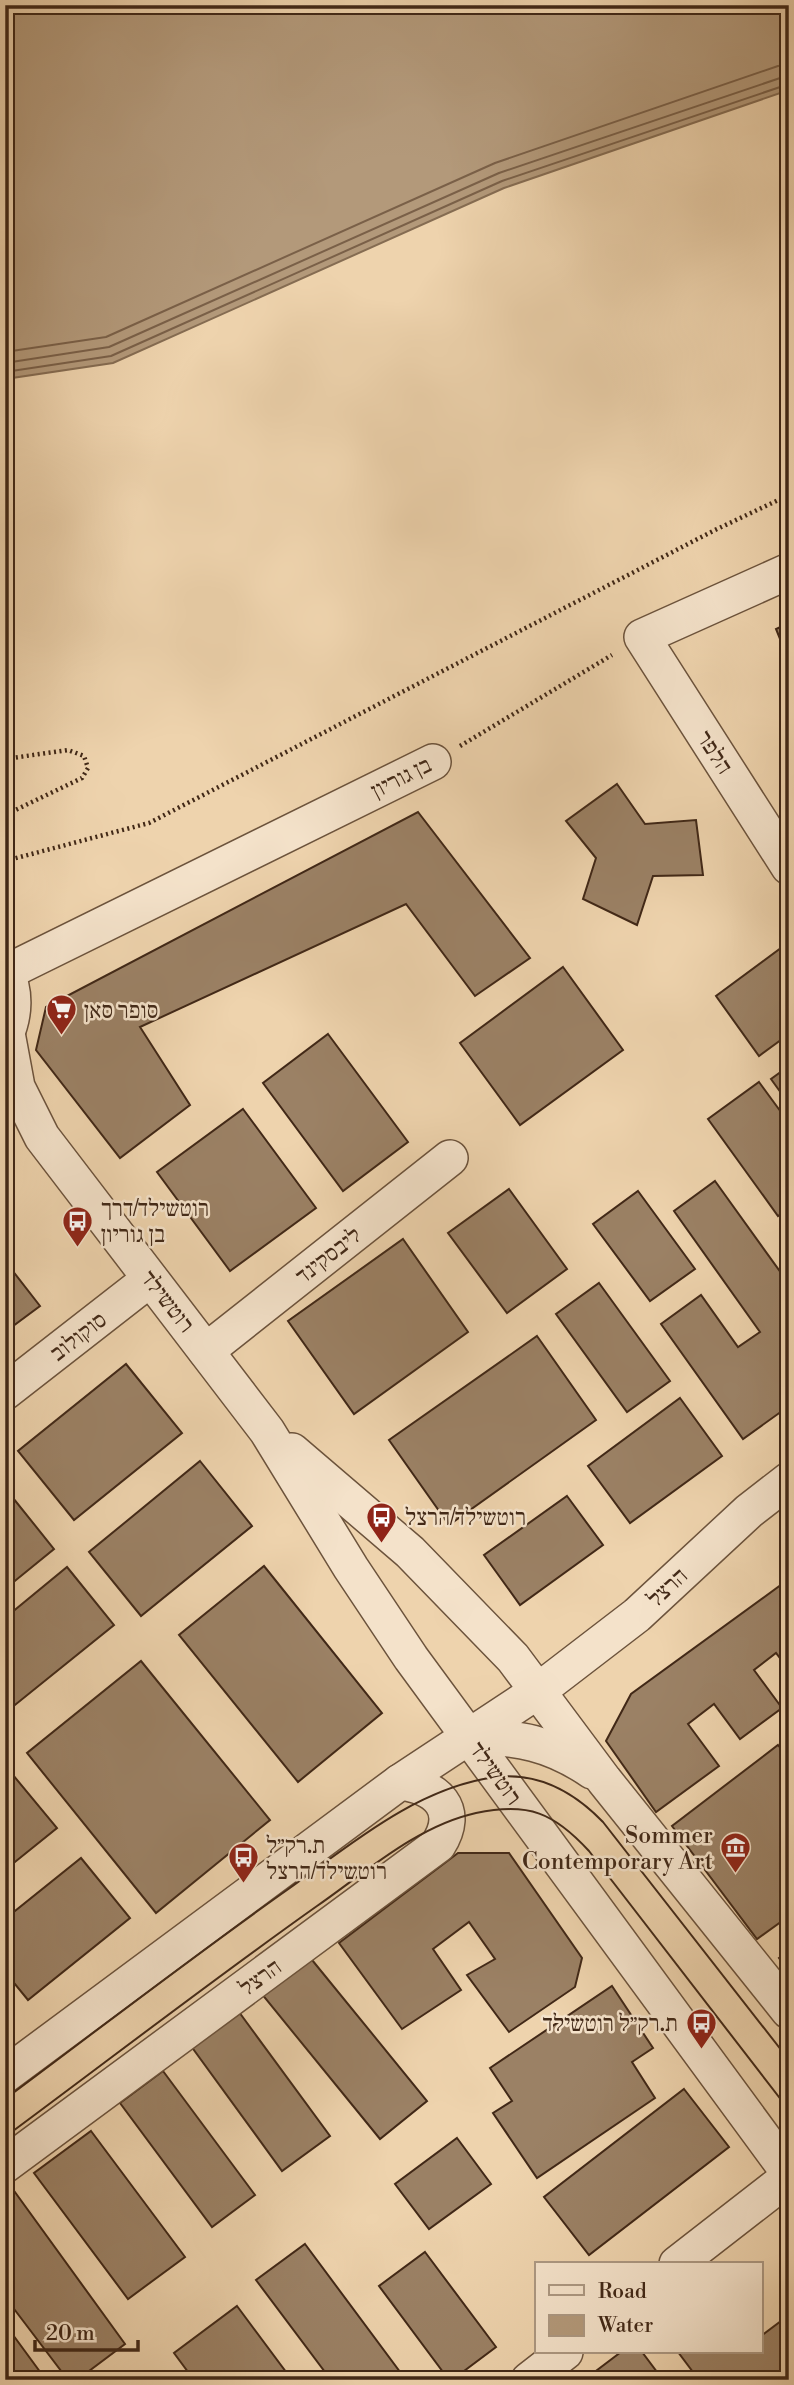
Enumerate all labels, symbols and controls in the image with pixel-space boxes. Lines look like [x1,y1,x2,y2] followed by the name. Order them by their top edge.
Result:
[690,726,738,779] street label: הלפר
[367,751,436,805] street label: בן גוריון
[44,993,78,1037] supermarket icon: סופר סאן
[84,997,158,1025] place label: סופר סאן
[101,1195,209,1249] place label: רוטשילד/דרך בן גוריון
[61,1204,95,1248] bus stop icon: רוטשילד/דרך בן גוריון
[290,1221,367,1290] street label: ליבסקינד
[134,1265,200,1338] street label: רוטשילד
[45,1306,113,1368] street label: סוקולוב
[365,1500,399,1544] bus stop icon: רוטשילד/הרצל
[405,1504,526,1532] place label: רוטשילד/הרצל
[642,1562,694,1613] street label: הרצל
[463,1736,528,1811] street label: רוטשילד
[522,1822,713,1876] place label: Sommer Contemporary Art
[719,1831,753,1875] museum icon: Sommer Contemporary Art
[266,1832,387,1886] place label: ת.רק״ל רוטשילד/הרצל
[226,1841,260,1885] bus stop icon: ת.רק״ל רוטשילד/הרצל
[234,1953,287,2002] street label: הרצל
[684,2006,718,2050] bus stop icon: ת.רק״ל רוטשילד
[543,2010,678,2038] place label: ת.רק״ל רוטשילד
[535,2262,762,2354] legend
[598,2279,647,2305] text: Road
[35,2308,138,2352] scale bar
[597,2313,653,2339] text: Water
[46,2321,95,2347] text: 20 m

